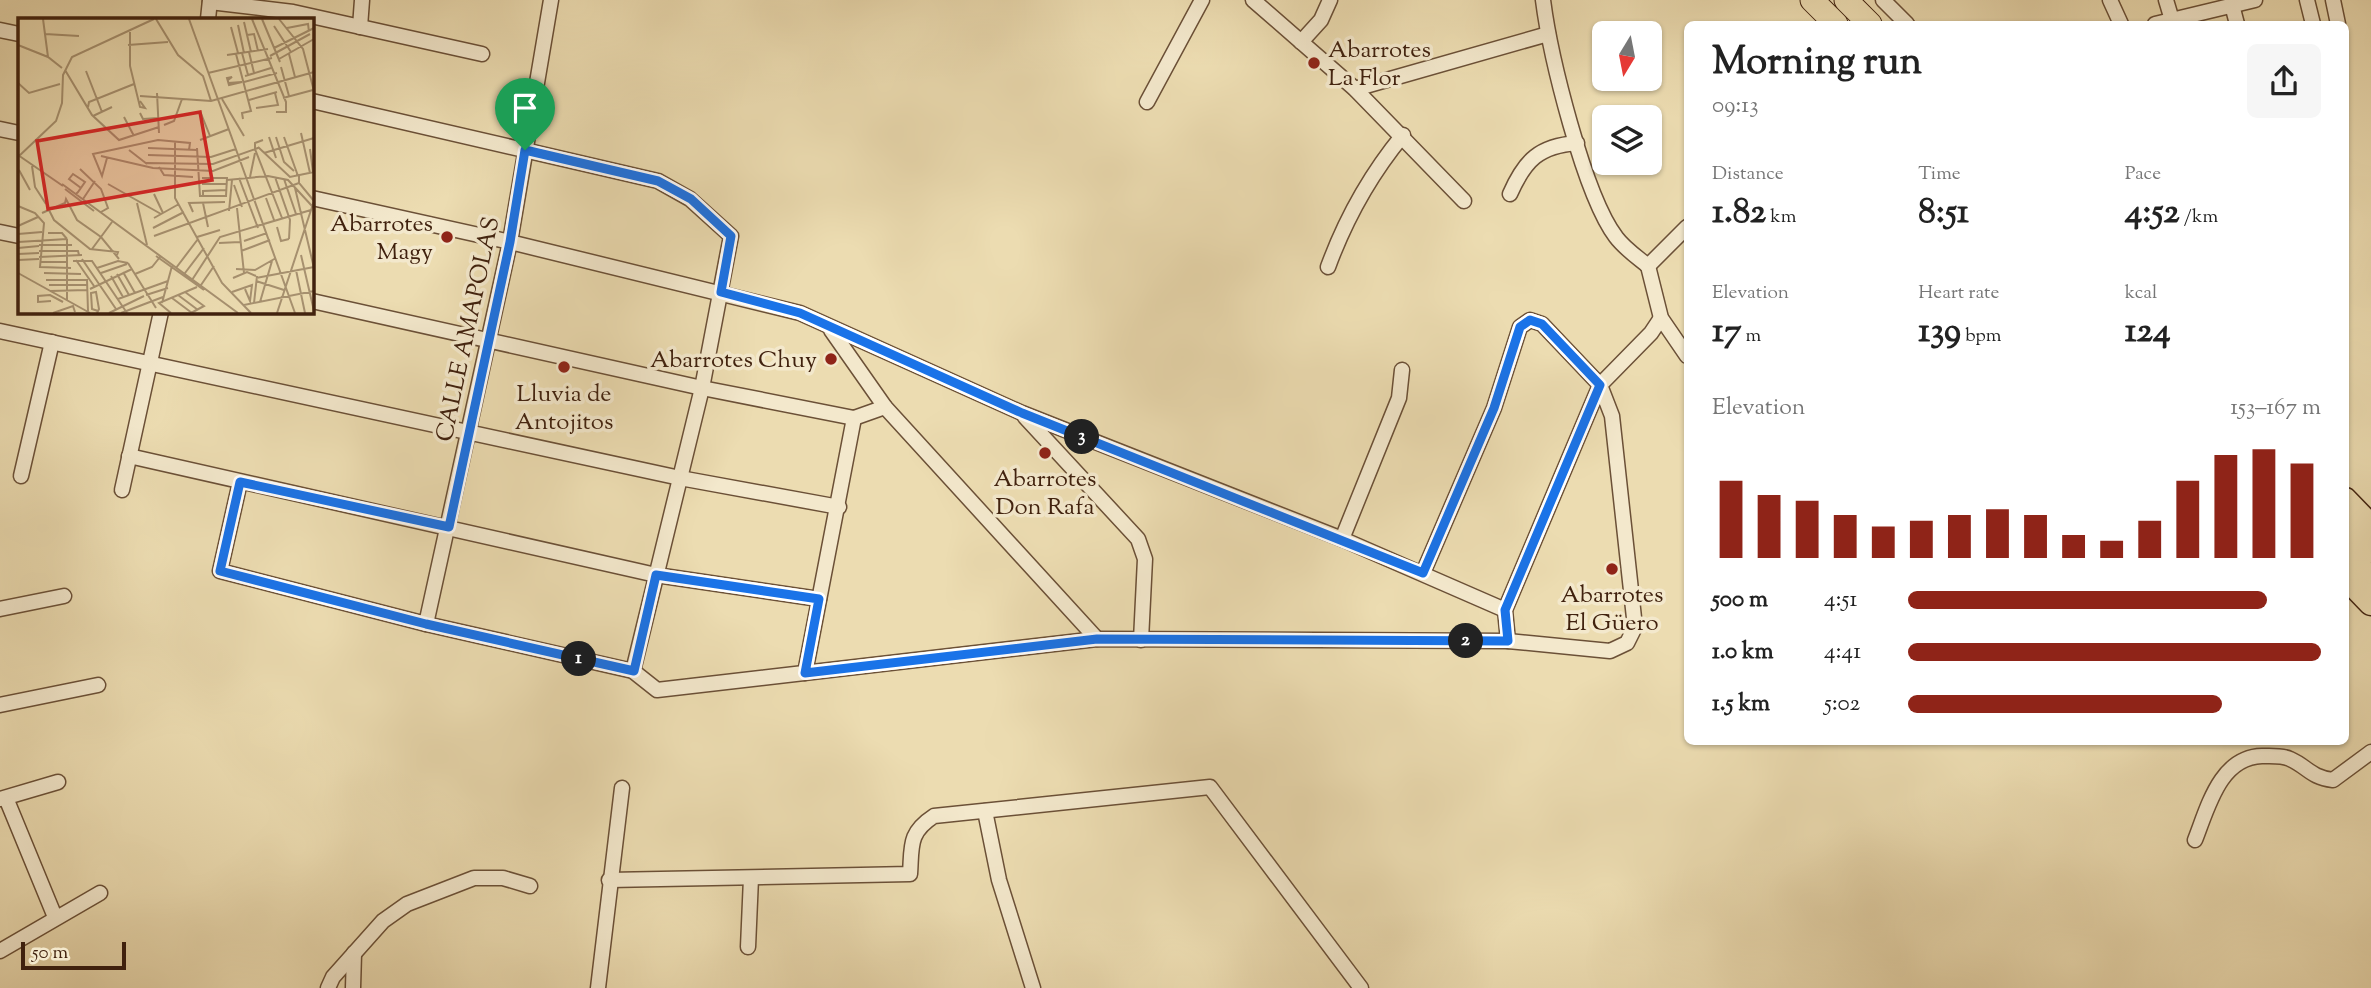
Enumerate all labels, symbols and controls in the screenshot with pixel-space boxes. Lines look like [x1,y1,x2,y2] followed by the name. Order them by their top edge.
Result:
[18,18,313,313] inset map
[1592,21,1662,91] north arrow
[1592,21,1662,175] map controls
[1328,34,1431,96] place label: Abarrotes La Flor
[1712,37,1922,91] text: Morning run
[2247,44,2321,118] button: share
[1306,55,1322,71] marker: Abarrotes La Flor
[495,78,555,150] pin
[506,89,544,127] icon: arrive
[1712,90,1758,123] text: 09:13
[1592,105,1662,175] button: layers
[1712,161,1784,188] text: Distance
[1918,161,1961,188] text: Time
[2125,161,2161,188] text: Pace
[1712,188,1766,239] text: 1.82
[1918,188,1969,239] text: 8:51
[2125,188,2180,239] text: 4:52
[1766,204,1796,231] text: km
[2180,204,2218,231] text: /km
[330,208,433,270] place label: Abarrotes Magy
[428,214,509,445] street label: CALLE AMAPOLAS
[439,229,455,245] marker: Abarrotes Magy
[1712,280,1789,307] text: Elevation
[1918,280,1999,307] text: Heart rate
[2125,280,2157,307] text: kcal
[1712,307,1741,358] text: 17
[1918,307,1961,358] text: 139
[2125,307,2171,358] text: 124
[1741,323,1761,350] text: m
[1961,323,2002,350] text: bpm
[650,344,817,378] place label: Abarrotes Chuy
[823,351,839,367] marker: Abarrotes Chuy
[556,359,572,375] marker: Lluvia de Antojitos
[515,378,613,440] place label: Lluvia de Antojitos
[1712,392,1805,425] text: Elevation
[2230,392,2321,425] text: 153–167 m
[1064,420,1100,454] pin: 3
[1078,423,1085,450] text: 3
[1037,445,1053,461] marker: Abarrotes Don Rafa
[994,463,1096,525] place label: Abarrotes Don Rafa
[1604,561,1620,577] marker: Abarrotes El Güero
[1561,579,1663,641] place label: Abarrotes El Güero
[1712,584,1768,617] text: 500 m
[1824,584,1857,617] text: 4:51
[1448,624,1484,658] pin: 2
[1461,627,1470,654] text: 2
[1712,636,1774,669] text: 1.0 km
[1824,636,1861,669] text: 4:41
[562,642,596,676] pin: 1
[575,645,582,672] text: 1
[1712,688,1770,721] text: 1.5 km
[1824,688,1860,721] text: 5:02
[21,939,126,971] scale bar
[32,940,68,967] text: 50 m

